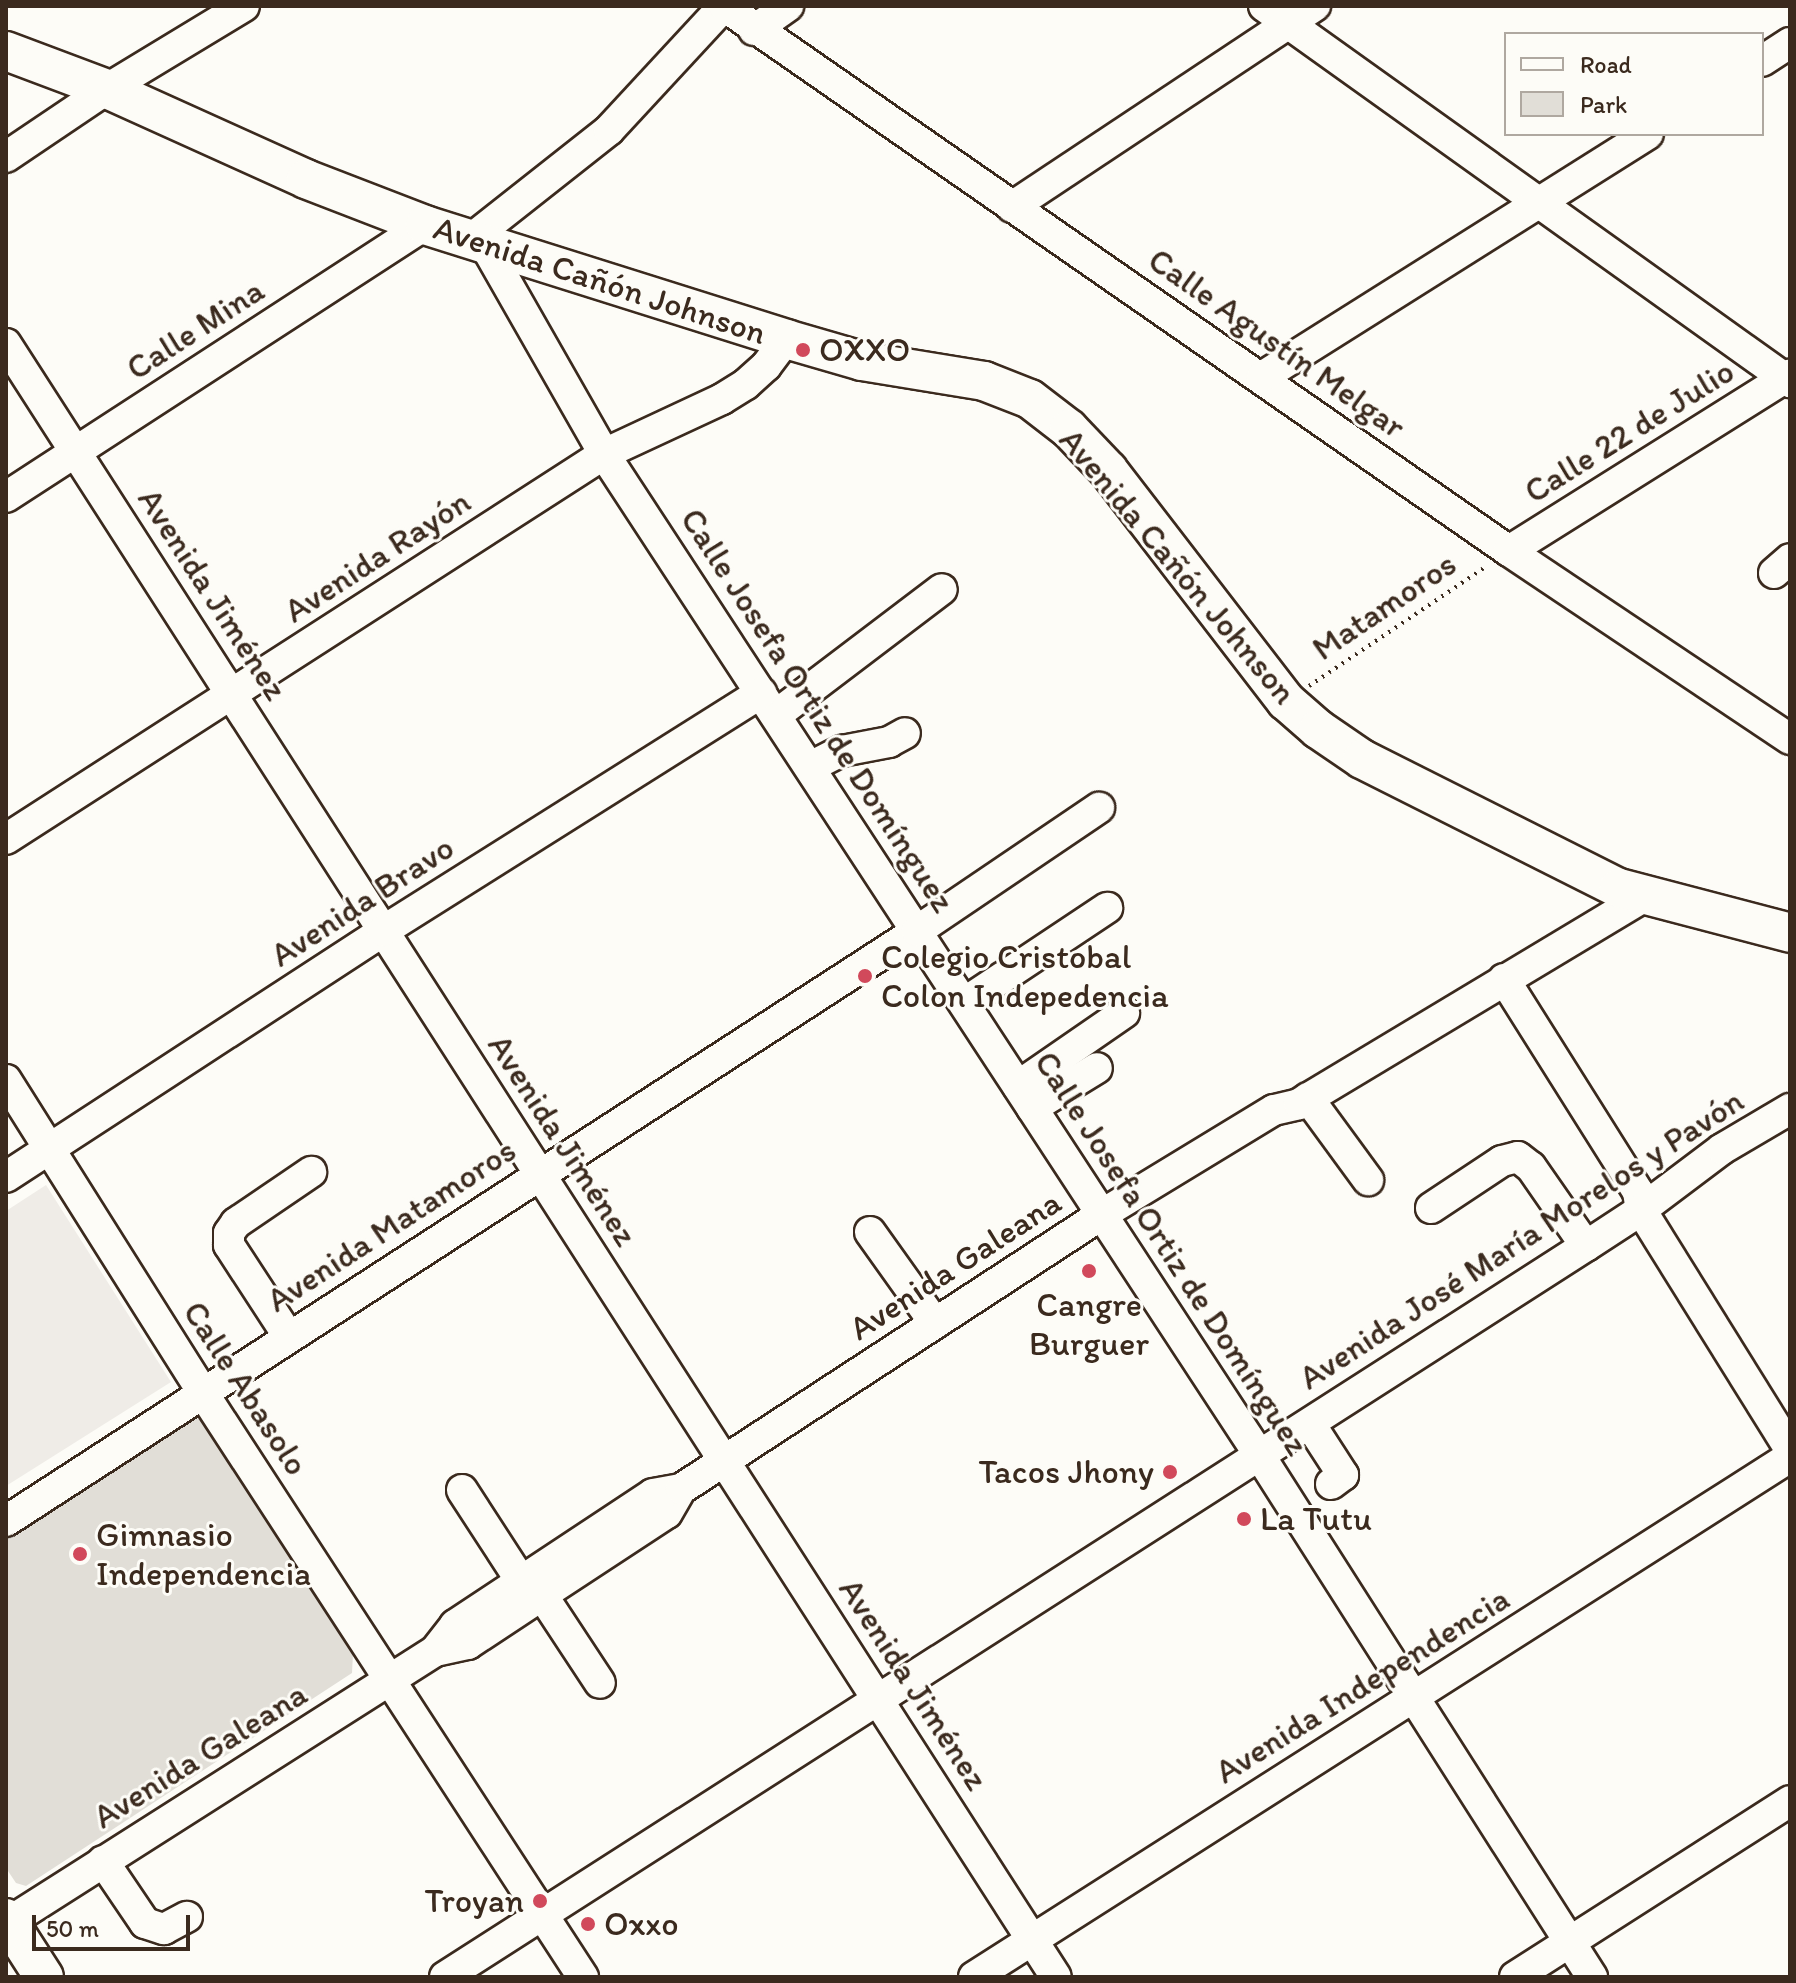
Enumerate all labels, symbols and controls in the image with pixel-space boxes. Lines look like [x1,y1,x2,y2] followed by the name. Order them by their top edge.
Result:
[1504,32,1764,136] legend
[1580,50,1632,79] text: Road
[1580,90,1627,119] text: Park
[428,207,772,353] street label: Avenida Cañón Johnson
[1141,239,1413,447] street label: Calle Agustín Melgar
[119,270,271,388] street label: Calle Mina
[819,330,910,370] place label: OXXO
[794,341,812,359] marker: OXXO
[1517,350,1741,512] street label: Calle 22 de Julio
[1050,419,1306,713] street label: Avenida Cañón Johnson
[129,481,297,707] street label: Avenida Jiménez
[276,481,478,631] street label: Avenida Rayón
[672,500,964,920] street label: Calle Josefa Ortiz de Domínguez
[1304,543,1464,669] street label: Matamoros
[263,827,461,975] street label: Avenida Bravo
[881,936,1168,1016] place label: Colegio Cristobal Colon Indepedencia
[856,967,874,985] marker: Colegio Cristobal Colon Indepedencia
[479,1027,647,1253] street label: Avenida Jiménez
[1026,1043,1318,1463] street label: Calle Josefa Ortiz de Domínguez
[1291,1080,1751,1398] street label: Avenida José María Morelos y Pavón
[259,1129,523,1321] street label: Avenida Matamoros
[841,1181,1069,1349] street label: Avenida Galeana
[1080,1262,1098,1280] marker: Cangre Burguer
[1029,1284,1149,1364] place label: Cangre Burguer
[175,1293,317,1483] street label: Calle Abasolo
[978,1452,1154,1492] place label: Tacos Jhony
[1161,1463,1179,1481] marker: Tacos Jhony
[1260,1499,1369,1539] place label: La Tutu
[1235,1510,1253,1528] marker: La Tutu
[96,1514,311,1594] place label: Gimnasio Independencia
[71,1545,89,1563] marker: Gimnasio Independencia
[830,1571,998,1797] street label: Avenida Jiménez
[1208,1578,1516,1792] street label: Avenida Independencia
[86,1673,314,1837] street label: Avenida Galeana
[425,1881,524,1921] place label: Troyan
[531,1892,549,1910] marker: Troyan
[36,1899,194,1949] scale bar
[604,1904,679,1944] place label: Oxxo
[46,1914,99,1943] text: 50 m
[579,1915,597,1933] marker: Oxxo

